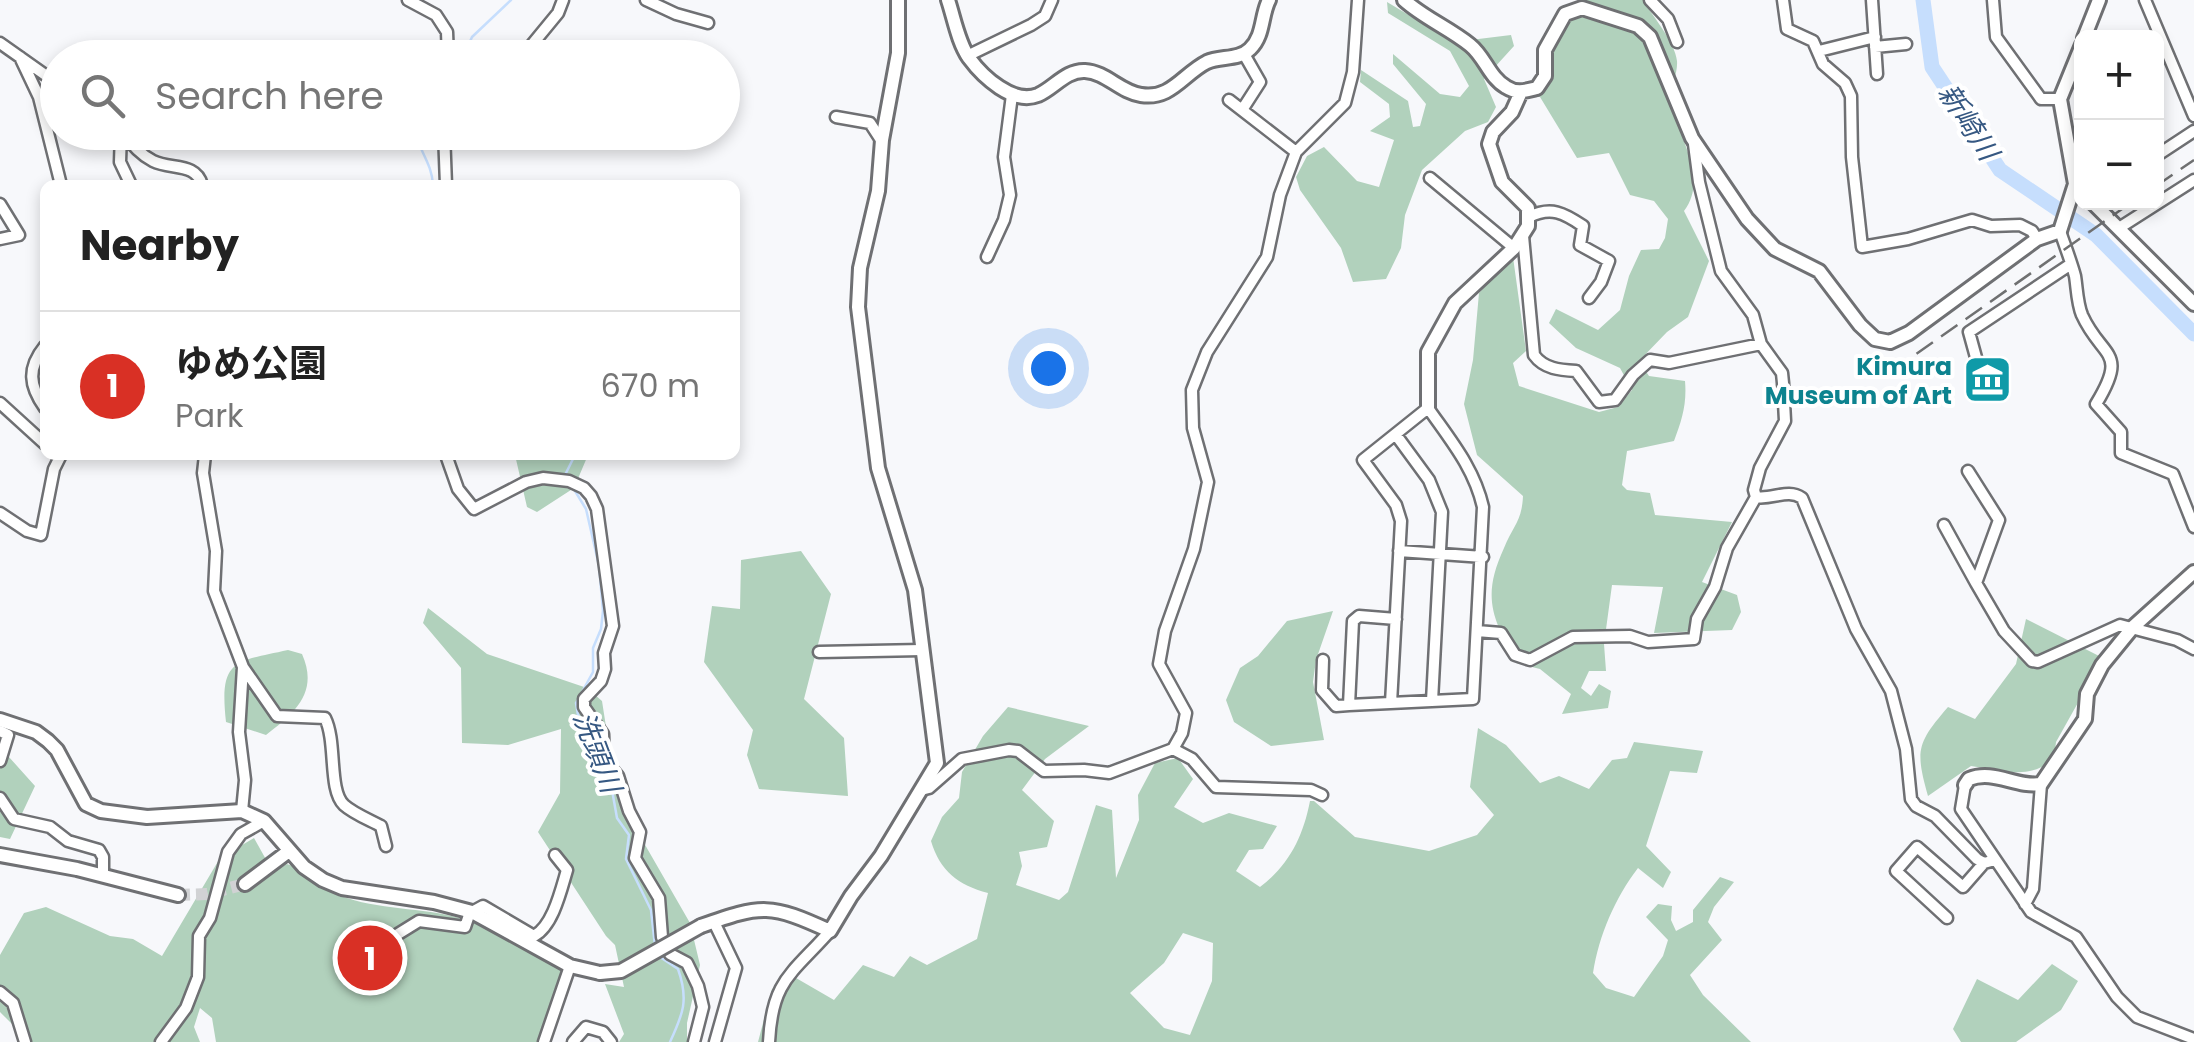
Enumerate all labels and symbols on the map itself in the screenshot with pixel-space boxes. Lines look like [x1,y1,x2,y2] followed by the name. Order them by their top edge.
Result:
[1929,76,2009,170] water label: 新崎川
[1023,343,1074,394] your location
[1765,349,1952,413] place label: Kimura Museum of Art
[1961,354,2013,406] museum icon: Kimura Museum of Art
[564,706,631,801] water label: 洗頭川
[338,920,402,996] pin: 1

